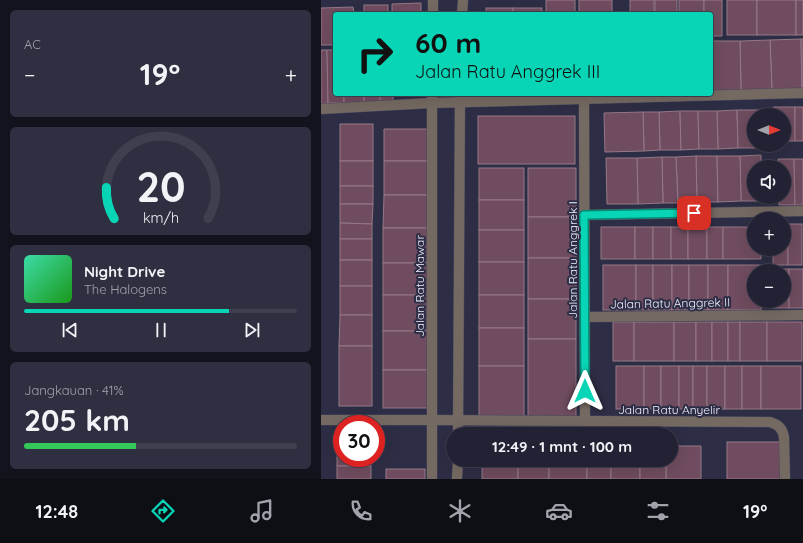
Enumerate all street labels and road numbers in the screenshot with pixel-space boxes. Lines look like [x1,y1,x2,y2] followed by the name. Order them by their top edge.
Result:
[565,201,580,319] street label: Jalan Ratu Anggrek I
[412,235,427,337] street label: Jalan Ratu Mawar
[610,294,730,312] street label: Jalan Ratu Anggrek II
[618,402,720,417] street label: Jalan Ratu Anyelir

